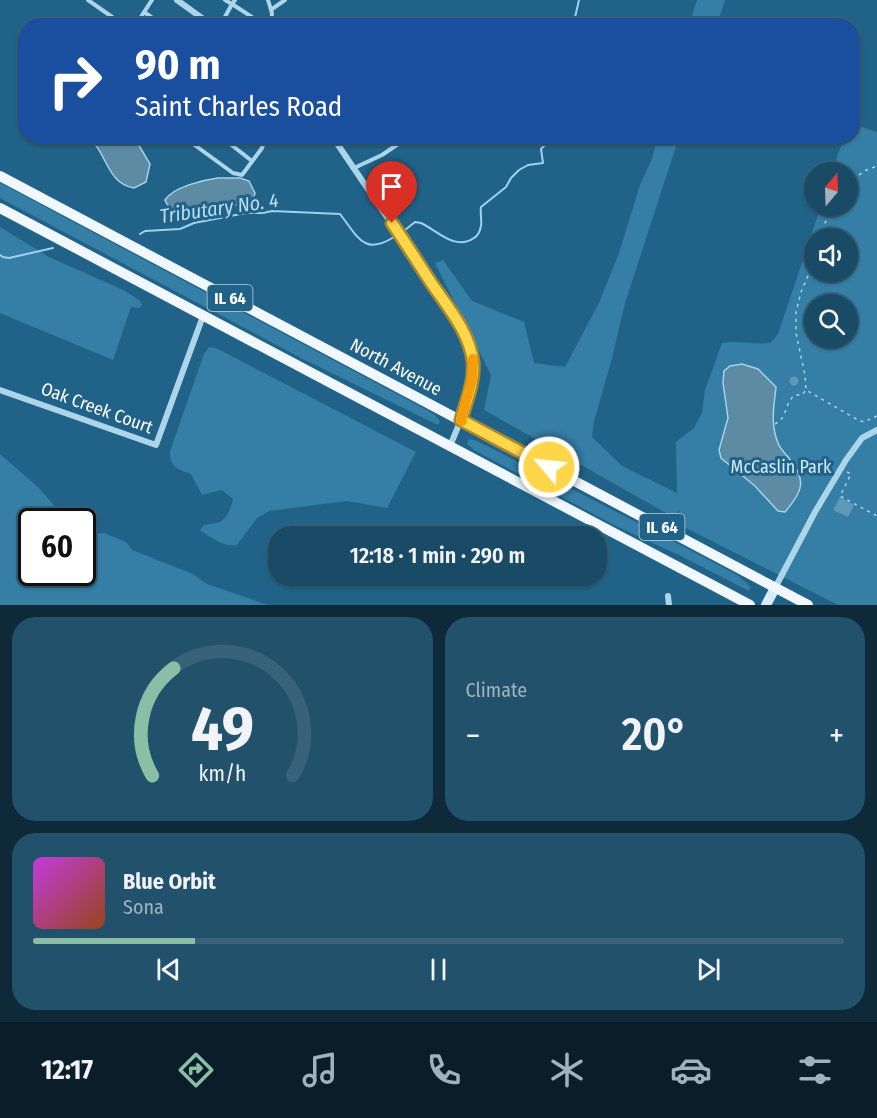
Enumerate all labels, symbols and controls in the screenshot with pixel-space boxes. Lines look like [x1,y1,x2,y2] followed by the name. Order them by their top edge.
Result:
[135,40,220,90] text: 90 m
[36,42,114,120] icon: right
[135,91,342,123] text: Saint Charles Road
[366,161,417,223] pin
[804,162,858,216] north arrow
[804,162,858,348] map controls
[375,170,408,203] icon: arrive
[158,188,280,228] water label: Tributary No. 4
[804,228,858,282] button: sound
[208,285,252,311] road number: IL 64
[804,294,858,348] button: search
[347,334,446,400] street label: North Avenue
[38,378,156,438] street label: Oak Creek Court
[517,435,581,499] position arrow
[731,456,832,478] park label: McCaslin Park
[18,508,96,586] speed limit sign: 60
[640,514,684,540] road number: IL 64
[350,542,525,569] text: 12:18 · 1 min · 290 m
[466,678,527,702] text: Climate
[191,692,254,767] text: 49
[622,708,688,762] text: 20°
[466,716,480,756] text: −
[829,716,844,756] text: +
[198,761,246,787] text: km/h
[123,868,216,895] text: Blue Orbit
[123,895,164,919] text: Sona
[152,953,185,986] icon: previous
[422,953,455,986] icon: pause
[692,953,725,986] icon: next
[175,1049,217,1091] icon: directions
[299,1049,341,1091] icon: music
[423,1049,465,1091] icon: phone
[546,1049,588,1091] icon: climate
[670,1049,712,1091] icon: car
[794,1049,836,1091] icon: filters
[41,1054,93,1086] text: 12:17

